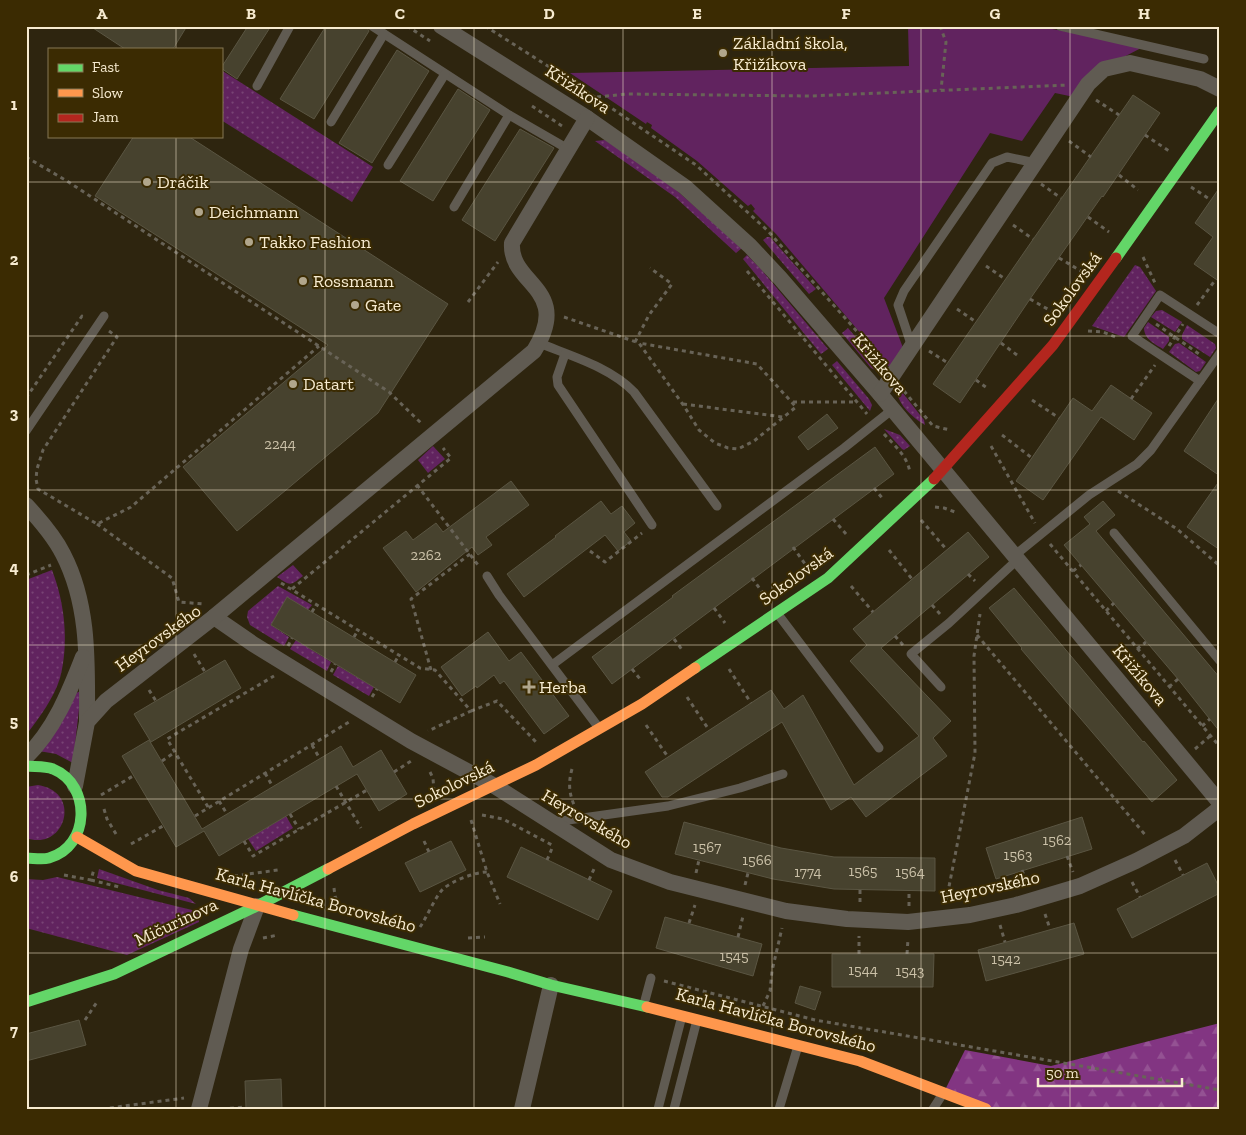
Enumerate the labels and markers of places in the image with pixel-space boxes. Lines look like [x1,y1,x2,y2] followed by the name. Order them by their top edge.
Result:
[733,32,848,75] place label: Základní škola, Křižíkova
[717,47,729,59] marker: Základní škola, Křižíkova
[157,171,209,193] place label: Dráčik
[141,176,153,188] marker: Dráčik
[209,201,299,223] place label: Deichmann
[193,206,205,218] marker: Deichmann
[259,231,372,253] place label: Takko Fashion
[243,236,255,248] marker: Takko Fashion
[313,270,394,292] place label: Rossmann
[297,275,309,287] marker: Rossmann
[365,294,401,316] place label: Gate
[349,299,361,311] marker: Gate
[303,373,354,395] place label: Datart
[287,378,299,390] marker: Datart
[539,676,587,698] place label: Herba
[523,681,535,693] marker: Herba

